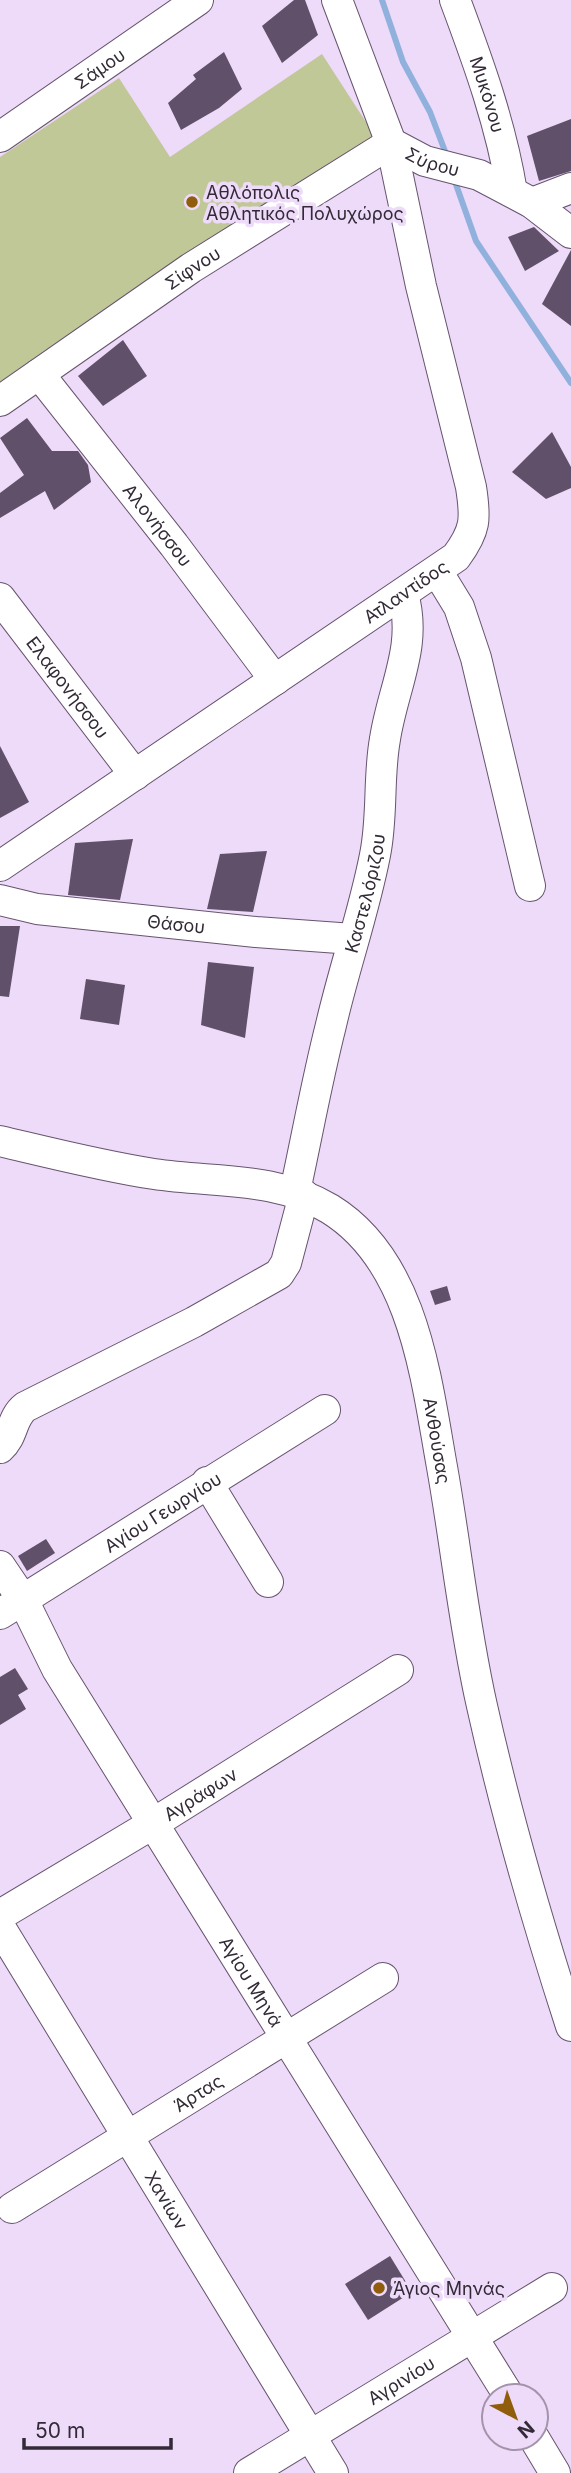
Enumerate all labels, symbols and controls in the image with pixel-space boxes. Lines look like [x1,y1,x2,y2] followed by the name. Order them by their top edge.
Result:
[70,43,129,93] street label: Σάμου
[466,54,509,135] street label: Μυκόνου
[402,142,462,180] street label: Σύρου
[206,182,404,224] place label: Αθλόπολις Αθλητικός Πολυχώρος
[184,194,200,210] marker: Αθλόπολις Αθλητικός Πολυχώρος
[161,242,224,294] street label: Σίφνου
[119,479,197,570] street label: Αλονήσσου
[360,555,452,627] street label: Ατλαντίδος
[22,632,113,742] street label: Ελαφονήσσου
[340,832,389,955] street label: Καστελόριζου
[146,910,206,937] street label: Θάσου
[419,1396,455,1485] street label: Ανθούσας
[100,1467,225,1556] street label: Αγίου Γεωργίου
[160,1763,241,1825] street label: Αγράφων
[215,1933,287,2031] street label: Αγίου Μηνά
[170,2070,227,2116] street label: Άρτας
[141,2167,193,2233] street label: Χανίων
[393,2278,505,2299] place label: Άγιος Μηνάς
[371,2280,387,2296] marker: Άγιος Μηνάς
[364,2352,438,2409] street label: Αγρινίου
[480,2382,550,2452] north arrow
[24,2406,172,2450] scale bar
[513,2416,539,2443] text: N
[35,2418,85,2443] text: 50 m

